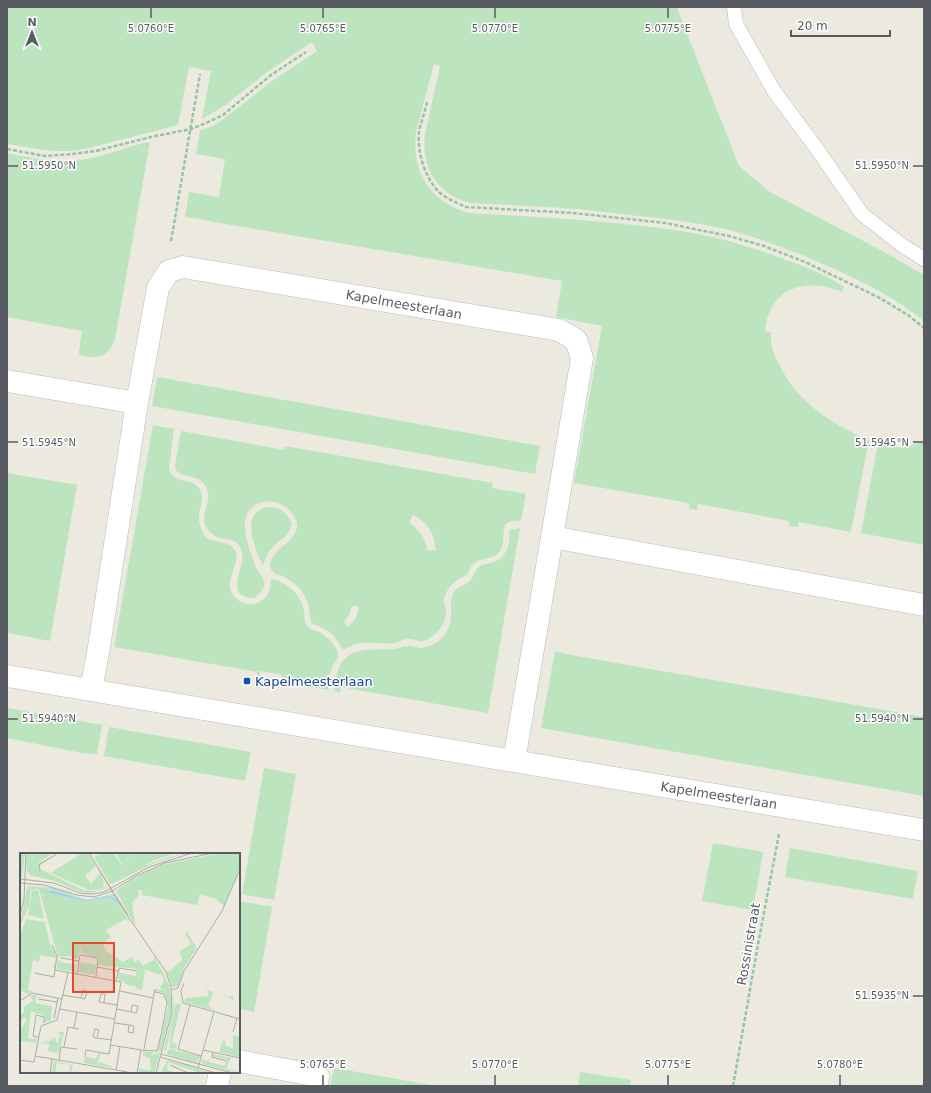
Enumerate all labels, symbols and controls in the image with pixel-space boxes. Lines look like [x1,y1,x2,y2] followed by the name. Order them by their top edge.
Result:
[12,12,52,52] north arrow
[791,12,890,38] scale bar
[27,16,37,29] text: N
[797,19,828,33] text: 20 m
[128,23,174,34] text: 5.0760°E
[300,23,346,34] text: 5.0765°E
[472,23,518,34] text: 5.0770°E
[645,23,691,34] text: 5.0775°E
[22,160,76,171] text: 51.5950°N
[855,160,909,171] text: 51.5950°N
[345,287,463,322] street label: Kapelmeesterlaan
[22,437,76,448] text: 51.5945°N
[855,437,909,448] text: 51.5945°N
[255,674,373,689] place label: Kapelmeesterlaan
[242,676,252,686] marker: Kapelmeesterlaan
[22,713,76,724] text: 51.5940°N
[855,713,909,724] text: 51.5940°N
[660,779,778,812] street label: Kapelmeesterlaan
[20,853,240,1073] inset map
[734,902,763,987] street label: Rossinistraat
[855,990,909,1001] text: 51.5935°N
[300,1059,346,1070] text: 5.0765°E
[472,1059,518,1070] text: 5.0770°E
[645,1059,691,1070] text: 5.0775°E
[817,1059,863,1070] text: 5.0780°E

